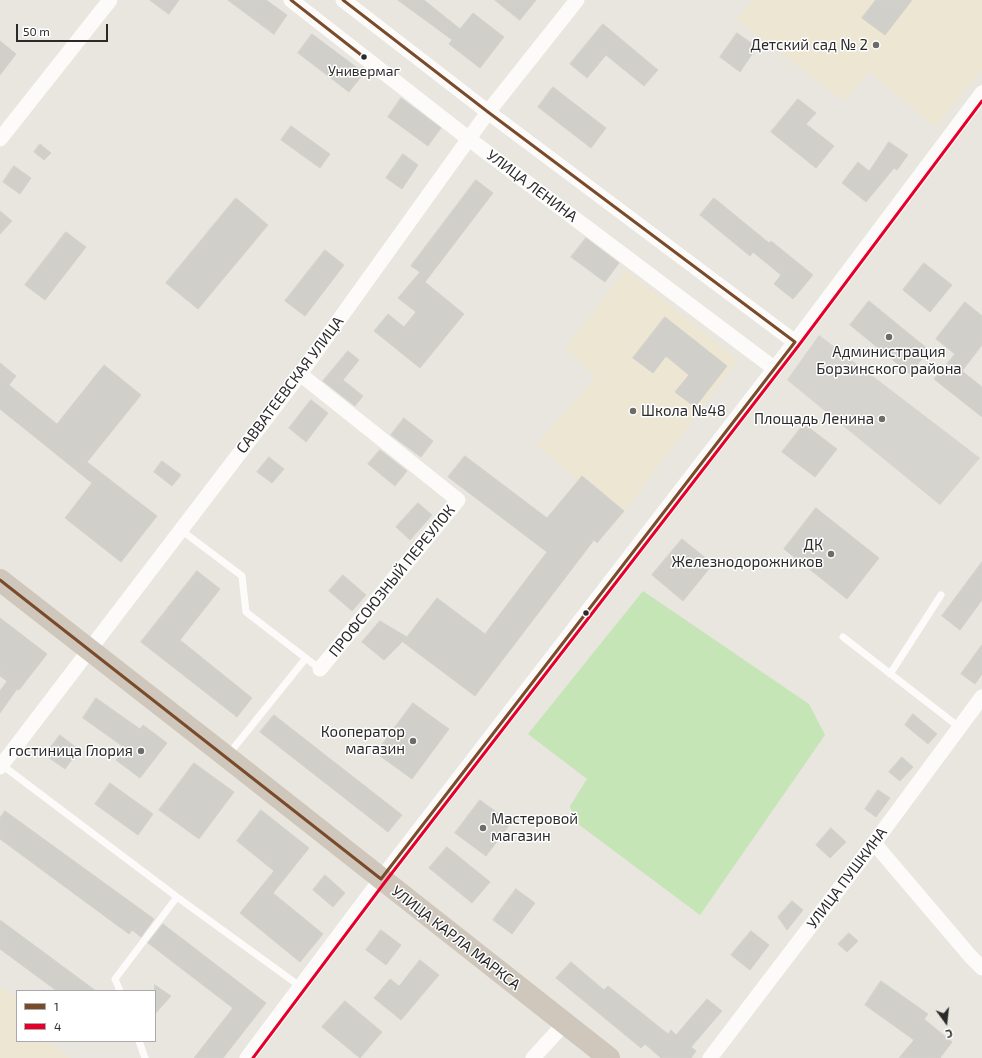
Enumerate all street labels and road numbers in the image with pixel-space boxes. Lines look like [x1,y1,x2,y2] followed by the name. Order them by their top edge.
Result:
[483,146,581,226] street label: УЛИЦА ЛЕНИНА
[233,313,347,457] street label: САВВАТЕЕВСКАЯ УЛИЦА
[325,501,459,661] street label: ПРОФСОЮЗНЫЙ ПЕРЕУЛОК
[803,824,891,932] street label: УЛИЦА ПУШКИНА
[388,882,524,994] street label: УЛИЦА КАРЛА МАРКСА

